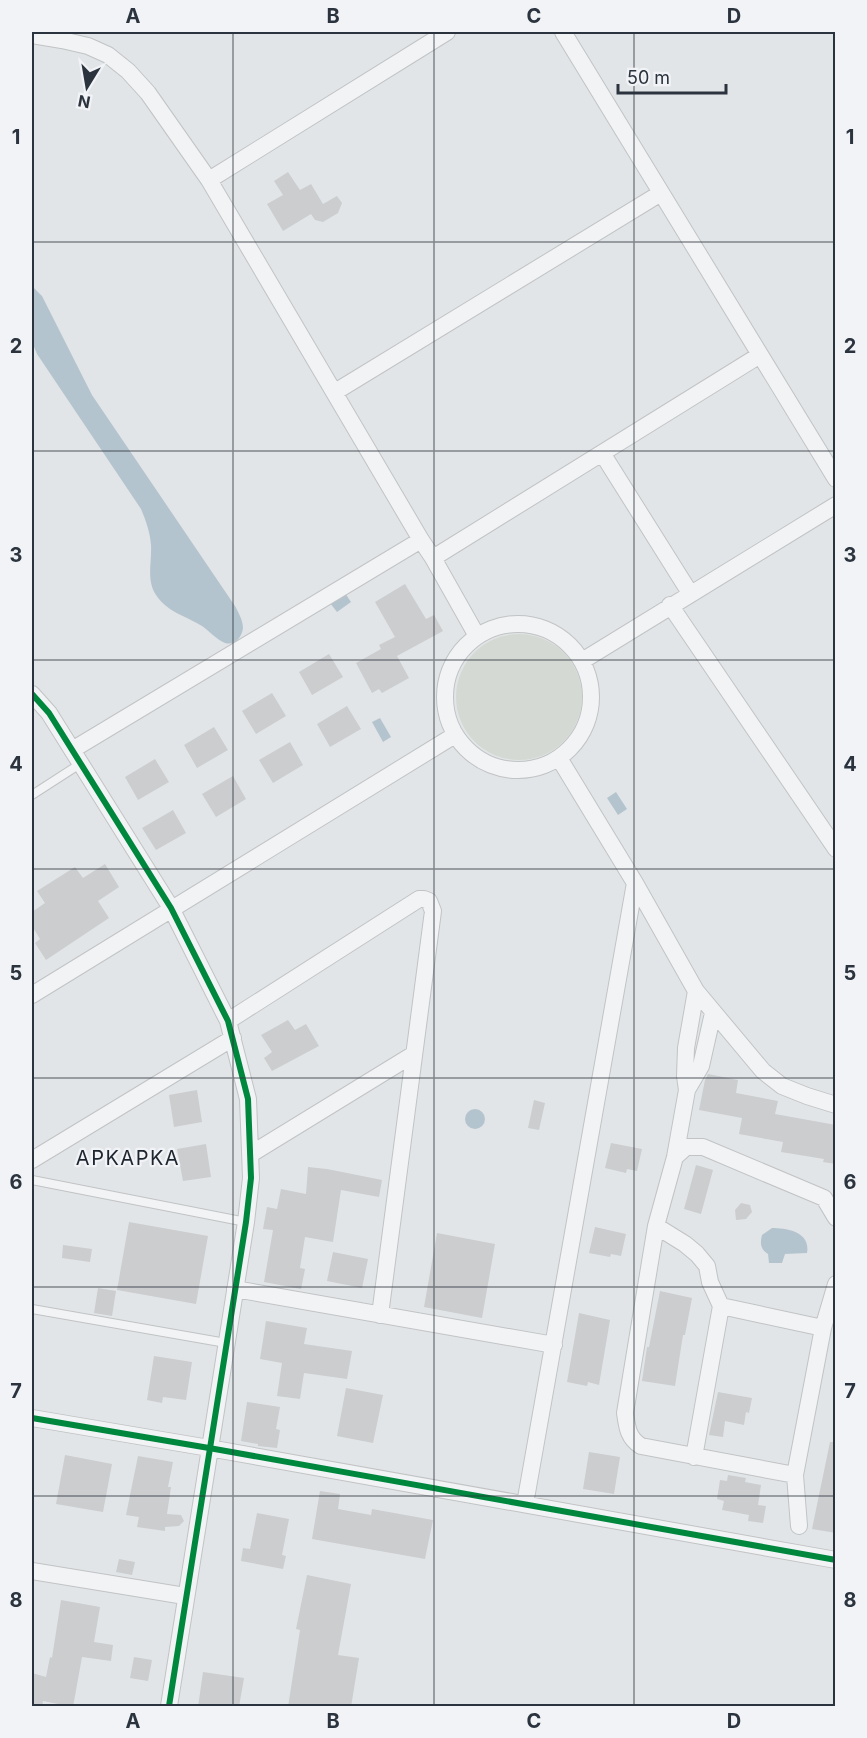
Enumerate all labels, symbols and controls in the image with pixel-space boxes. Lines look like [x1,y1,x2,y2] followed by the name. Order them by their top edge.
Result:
[126,4,141,28] text: A
[326,4,340,28] text: B
[527,4,541,28] text: C
[727,4,741,28] text: D
[57,57,117,117] north arrow
[618,57,726,95] scale bar
[627,67,670,88] text: 50 m
[76,91,92,113] text: N
[12,125,20,149] text: 1
[846,125,854,149] text: 1
[10,334,22,358] text: 2
[844,334,856,358] text: 2
[10,543,22,567] text: 3
[844,543,856,567] text: 3
[9,752,23,776] text: 4
[843,752,857,776] text: 4
[10,961,22,985] text: 5
[844,961,856,985] text: 5
[76,1146,180,1170] district label: APKAPKA
[10,1170,23,1194] text: 6
[844,1170,857,1194] text: 6
[10,1379,22,1403] text: 7
[844,1379,856,1403] text: 7
[9,1588,23,1612] text: 8
[843,1588,857,1612] text: 8
[126,1709,141,1733] text: A
[326,1709,340,1733] text: B
[527,1709,541,1733] text: C
[727,1709,741,1733] text: D

